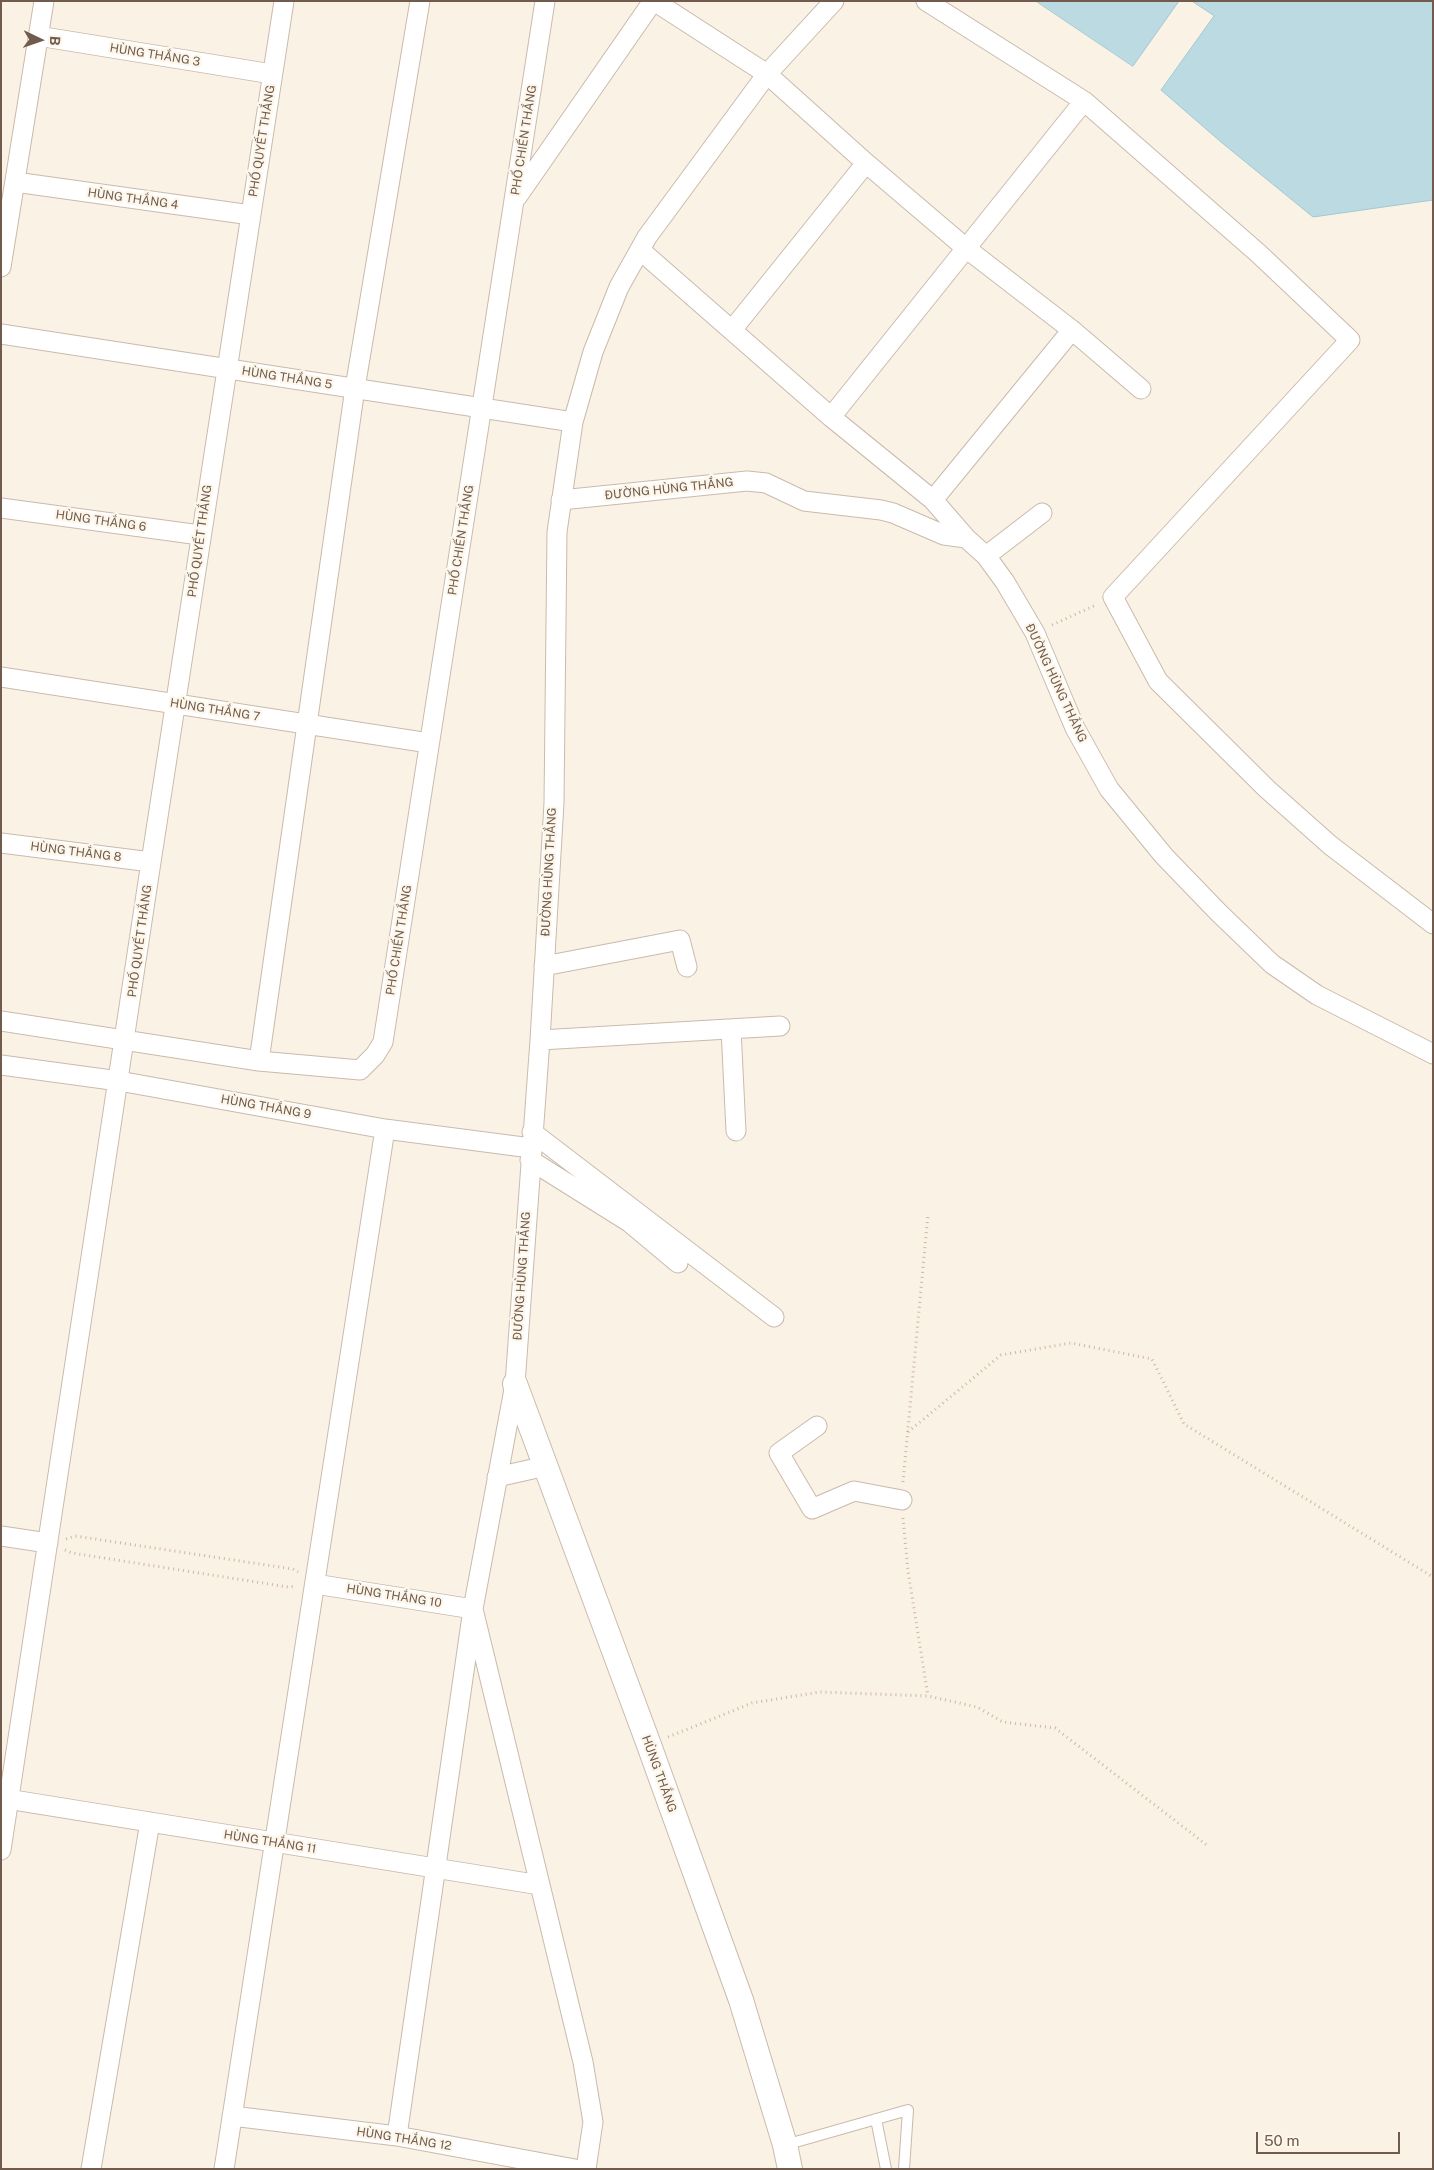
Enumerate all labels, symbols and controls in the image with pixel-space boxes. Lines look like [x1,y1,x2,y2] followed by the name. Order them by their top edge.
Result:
[15,15,65,65] north arrow
[47,36,63,46] text: B
[109,41,201,69] street label: HÙNG THẮNG 3
[246,84,278,198] street label: PHỐ QUYẾT THẮNG
[508,84,540,196] street label: PHỐ CHIẾN THẮNG
[87,186,179,212] street label: HÙNG THẮNG 4
[241,364,333,392] street label: HÙNG THẮNG 5
[604,475,734,503] street label: ĐƯỜNG HÙNG THẮNG
[185,484,215,598] street label: PHỐ QUYẾT THẮNG
[445,484,477,596] street label: PHỐ CHIẾN THẮNG
[55,508,147,534] street label: HÙNG THẮNG 6
[1022,621,1090,745] street label: ĐƯỜNG HÙNG THẮNG
[169,696,261,724] street label: HÙNG THẮNG 7
[538,807,560,937] street label: ĐƯỜNG HÙNG THẮNG
[30,839,122,865] street label: HÙNG THẮNG 8
[125,884,155,998] street label: PHỐ QUYẾT THẮNG
[383,884,415,996] street label: PHỐ CHIẾN THẮNG
[220,1092,312,1122] street label: HÙNG THẮNG 9
[510,1211,534,1341] street label: ĐƯỜNG HÙNG THẮNG
[345,1581,443,1611] street label: HÙNG THẮNG 10
[638,1733,680,1815] street label: HÙNG THẮNG
[223,1828,317,1856] street label: HÙNG THẮNG 11
[1259,2122,1403,2154] scale bar
[356,2124,452,2154] street label: HÙNG THẮNG 12
[1264,2132,1299,2149] text: 50 m

